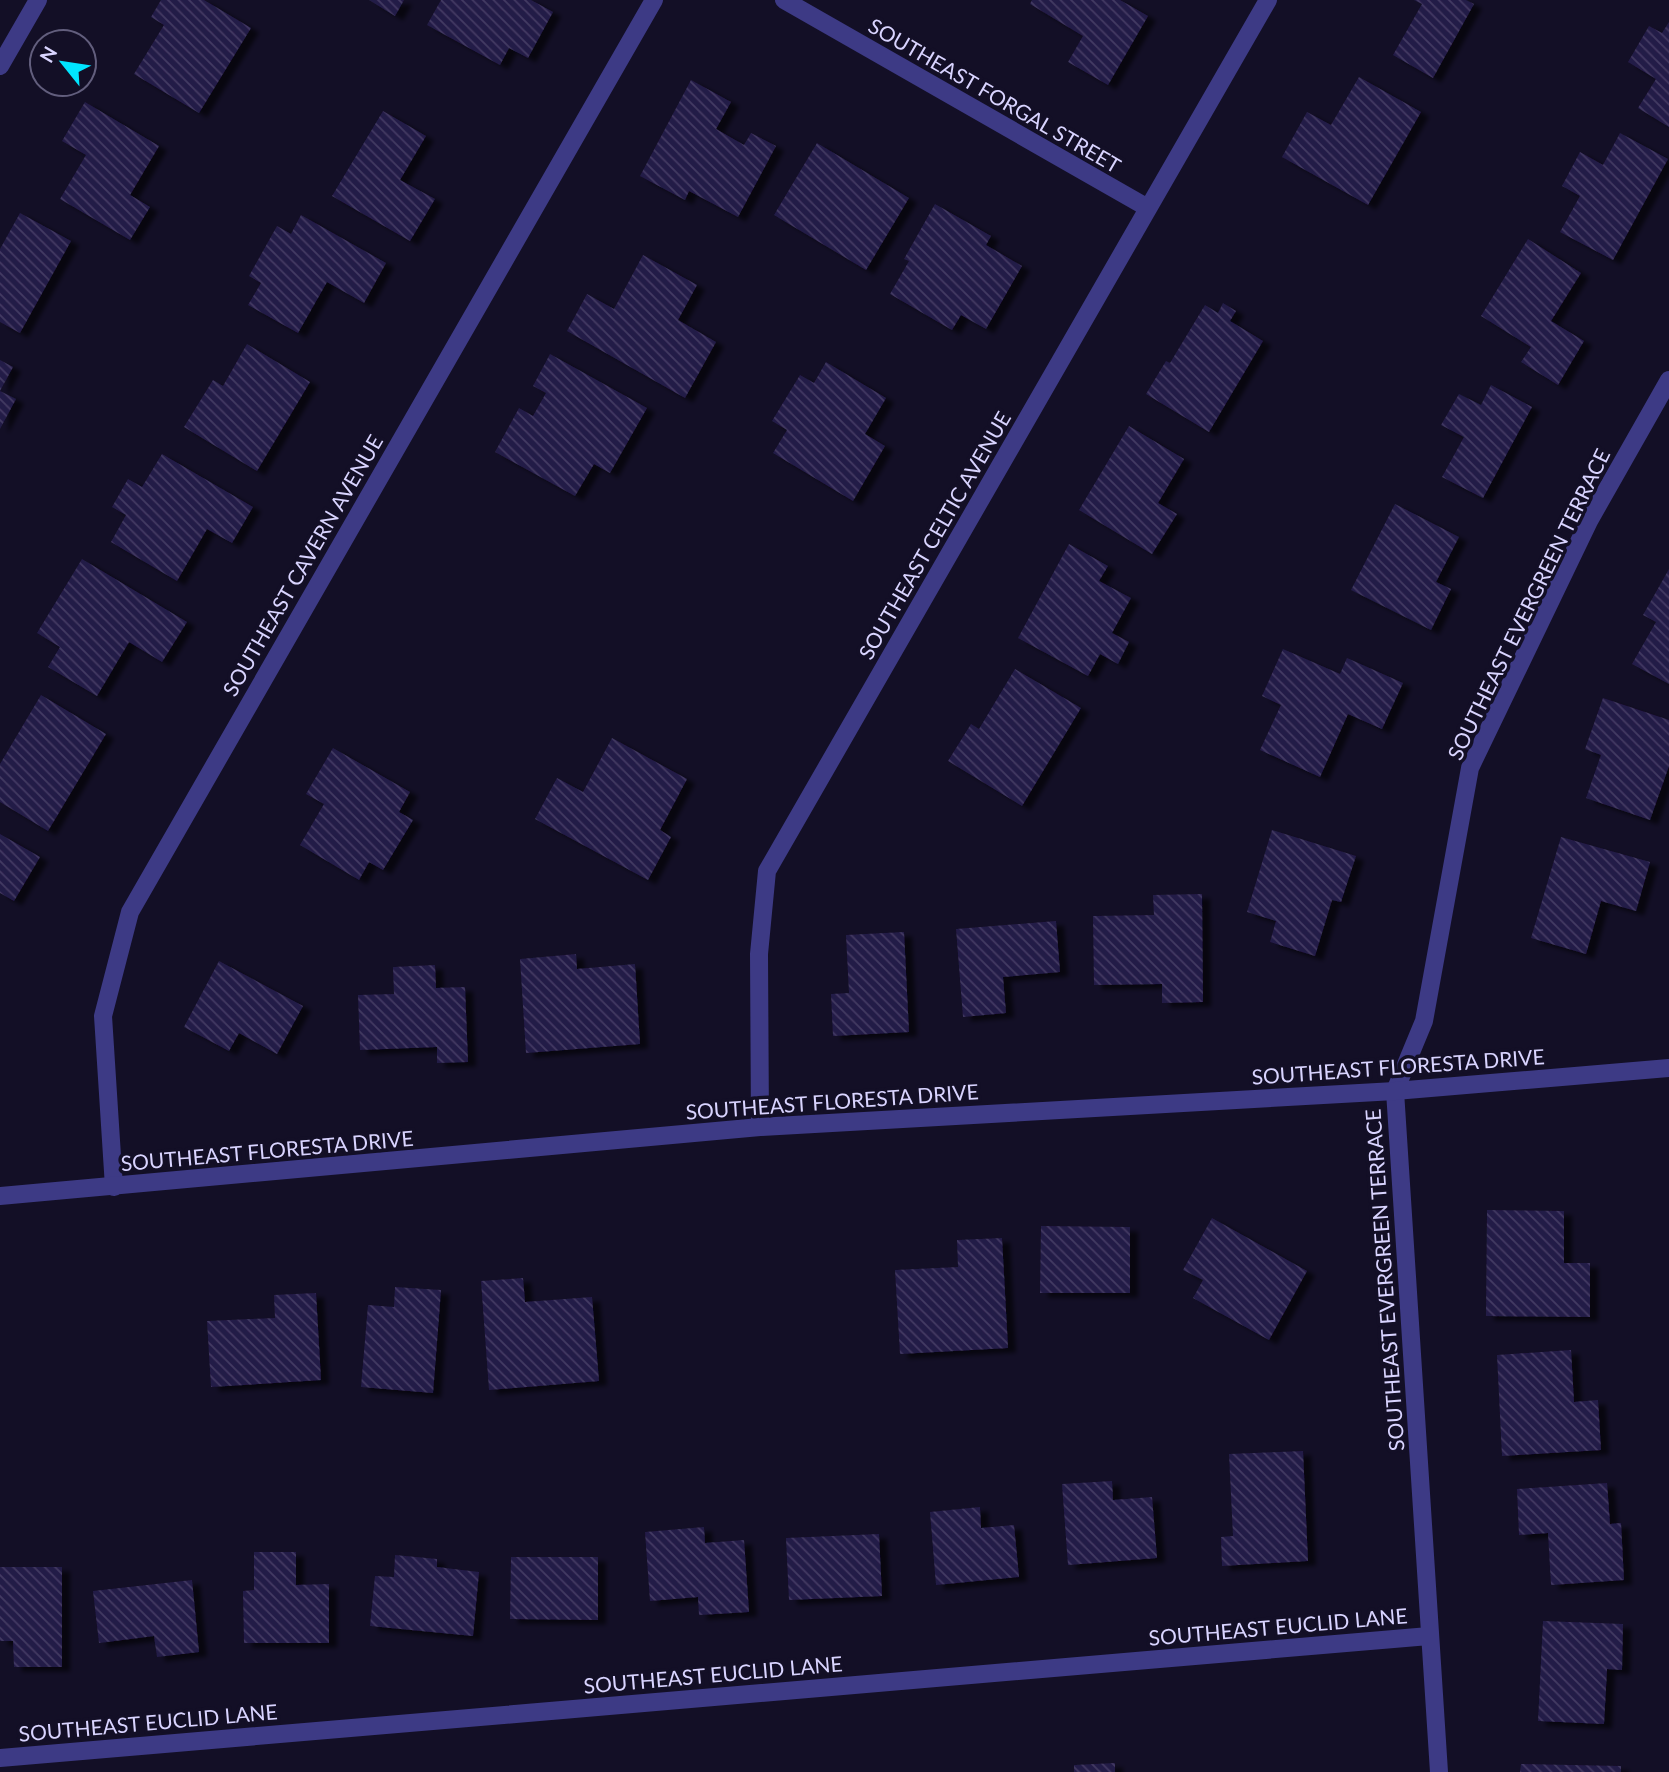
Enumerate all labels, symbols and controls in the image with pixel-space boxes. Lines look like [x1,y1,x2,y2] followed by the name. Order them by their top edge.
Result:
[864,12,1126,178] street label: SOUTHEAST FORGAL STREET
[28,28,98,98] north arrow
[34,42,61,66] text: N
[853,407,1015,663] street label: SOUTHEAST CELTIC AVENUE
[217,430,387,700] street label: SOUTHEAST CAVERN AVENUE
[1442,444,1614,764] street label: SOUTHEAST EVERGREEN TERRACE
[1251,1043,1545,1089] street label: SOUTHEAST FLORESTA DRIVE
[685,1078,979,1124] street label: SOUTHEAST FLORESTA DRIVE
[1360,1108,1408,1452] street label: SOUTHEAST EVERGREEN TERRACE
[120,1125,414,1175] street label: SOUTHEAST FLORESTA DRIVE
[1148,1602,1408,1650] street label: SOUTHEAST EUCLID LANE
[583,1650,843,1698] street label: SOUTHEAST EUCLID LANE
[18,1698,278,1746] street label: SOUTHEAST EUCLID LANE

